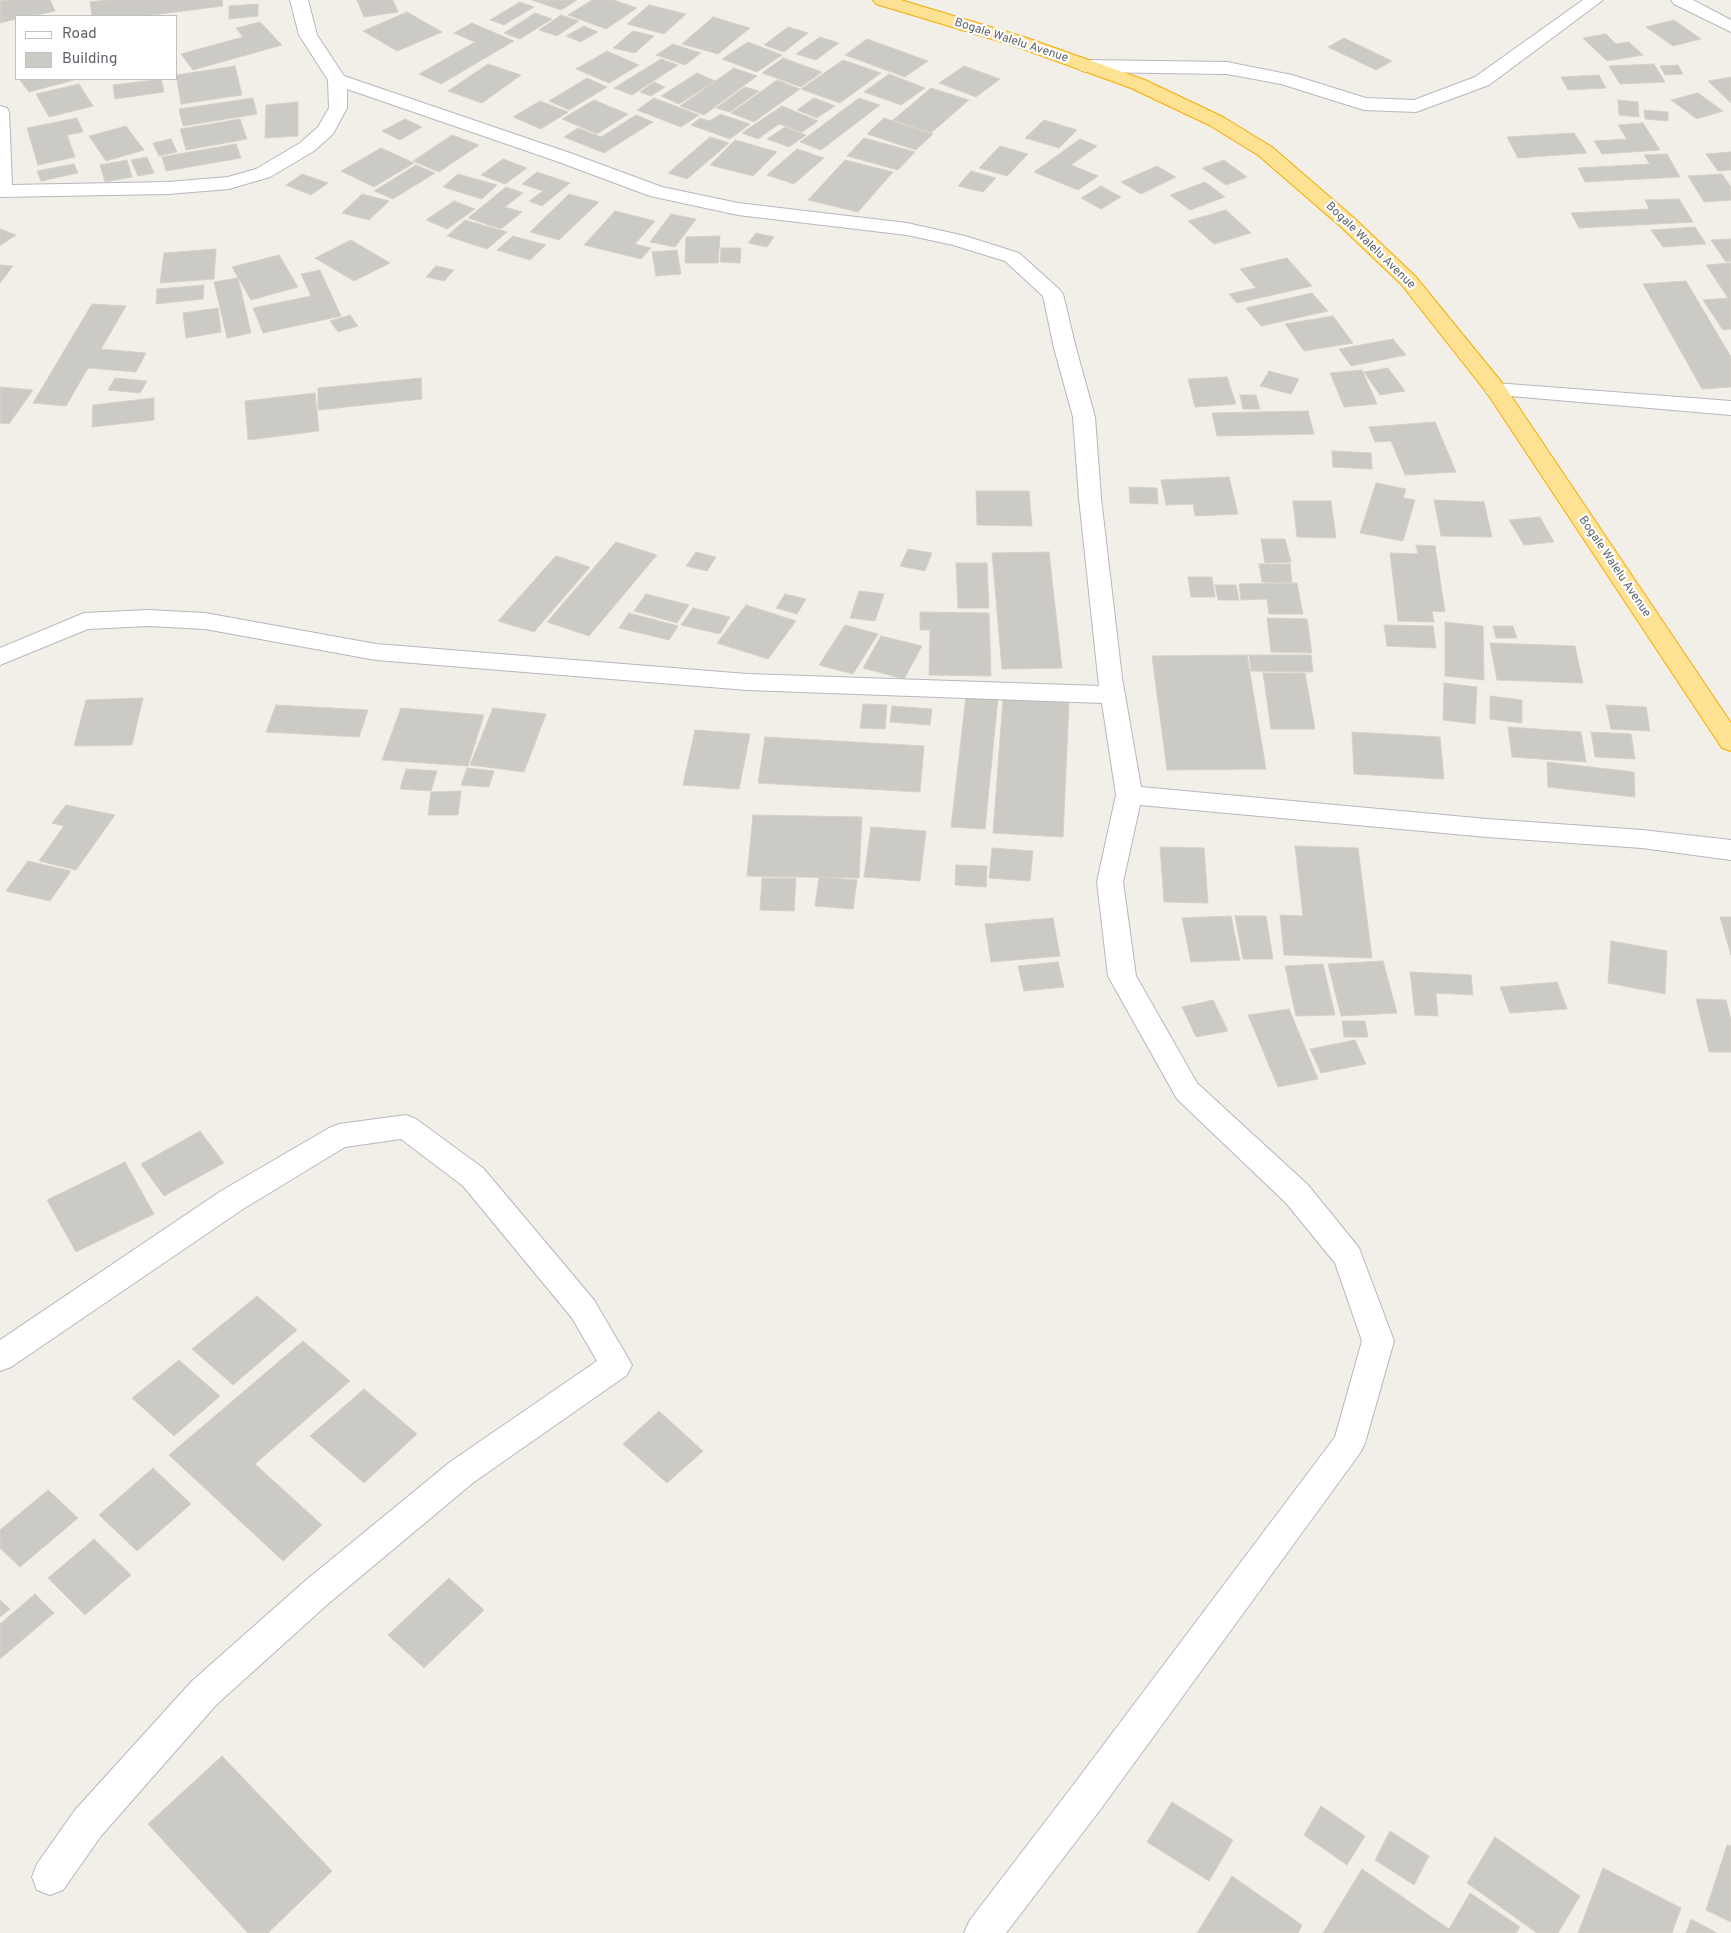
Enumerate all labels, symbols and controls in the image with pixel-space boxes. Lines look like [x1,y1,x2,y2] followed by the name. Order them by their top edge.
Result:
[15,15,178,80] legend
[952,16,1070,66] street label: Bogale Walelu Avenue
[62,25,97,44] text: Road
[62,50,117,69] text: Building
[1322,199,1418,293] street label: Bogale Walelu Avenue
[1575,514,1653,620] street label: Bogale Walelu Avenue

